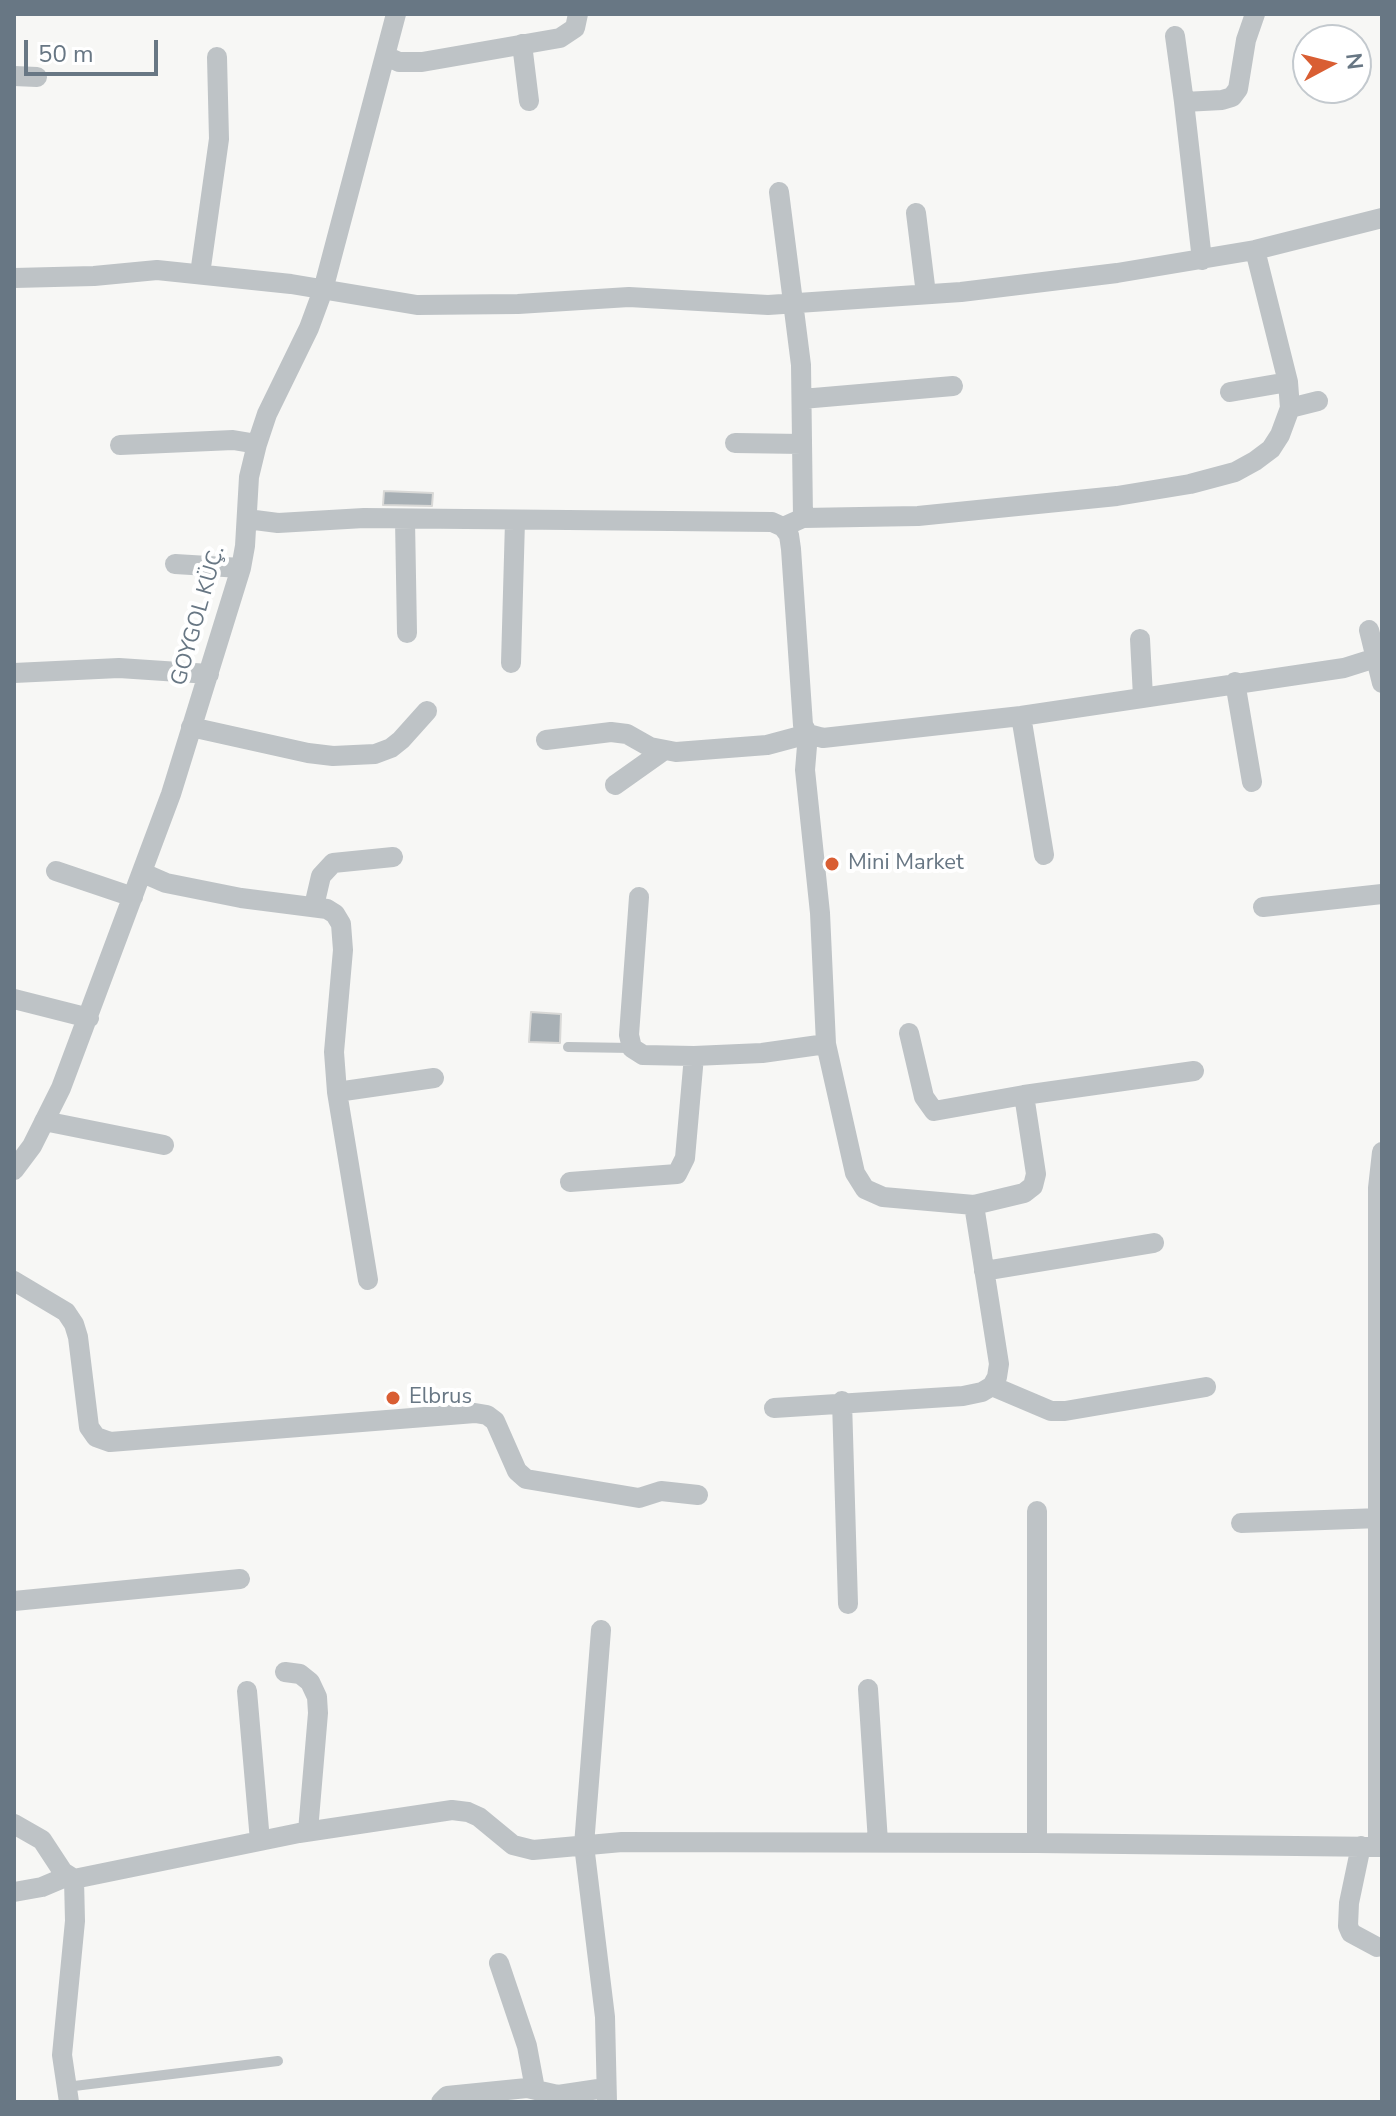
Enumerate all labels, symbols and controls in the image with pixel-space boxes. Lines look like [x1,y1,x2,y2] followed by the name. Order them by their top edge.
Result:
[28,24,162,74] scale bar
[1292,24,1372,104] north arrow
[38,38,94,70] text: 50 m
[1338,51,1370,71] text: N
[166,543,232,689] street label: GOYGOL KÜÇ.
[848,851,964,877] place label: Mini Market
[823,855,841,873] marker: Mini Market
[409,1385,472,1411] place label: Elbrus
[384,1389,402,1407] marker: Elbrus

